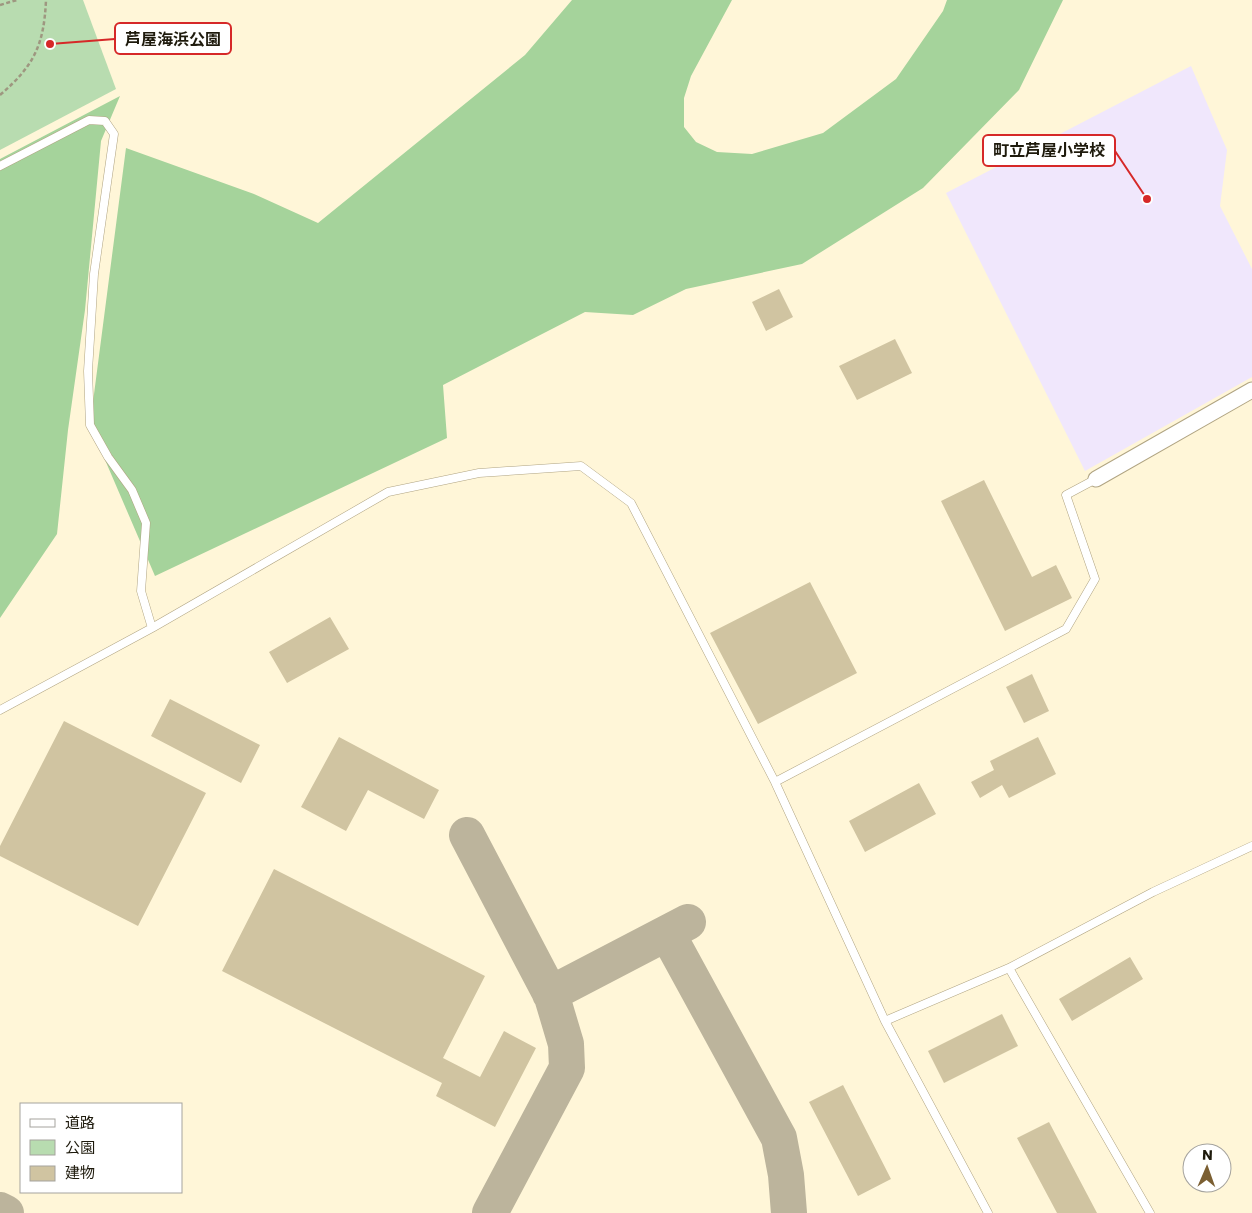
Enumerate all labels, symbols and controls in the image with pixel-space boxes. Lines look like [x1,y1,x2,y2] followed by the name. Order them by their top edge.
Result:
[115,23,231,54] callout: 芦屋海浜公園
[125,28,221,51] text: 芦屋海浜公園
[983,135,1115,166] callout: 町立芦屋小学校
[993,139,1105,162] text: 町立芦屋小学校
[20,1103,182,1193] legend
[65,1112,95,1133] text: 道路
[65,1137,95,1158] text: 公園
[1182,1143,1232,1193] north arrow
[1202,1145,1213,1165] text: N
[65,1162,95,1183] text: 建物

